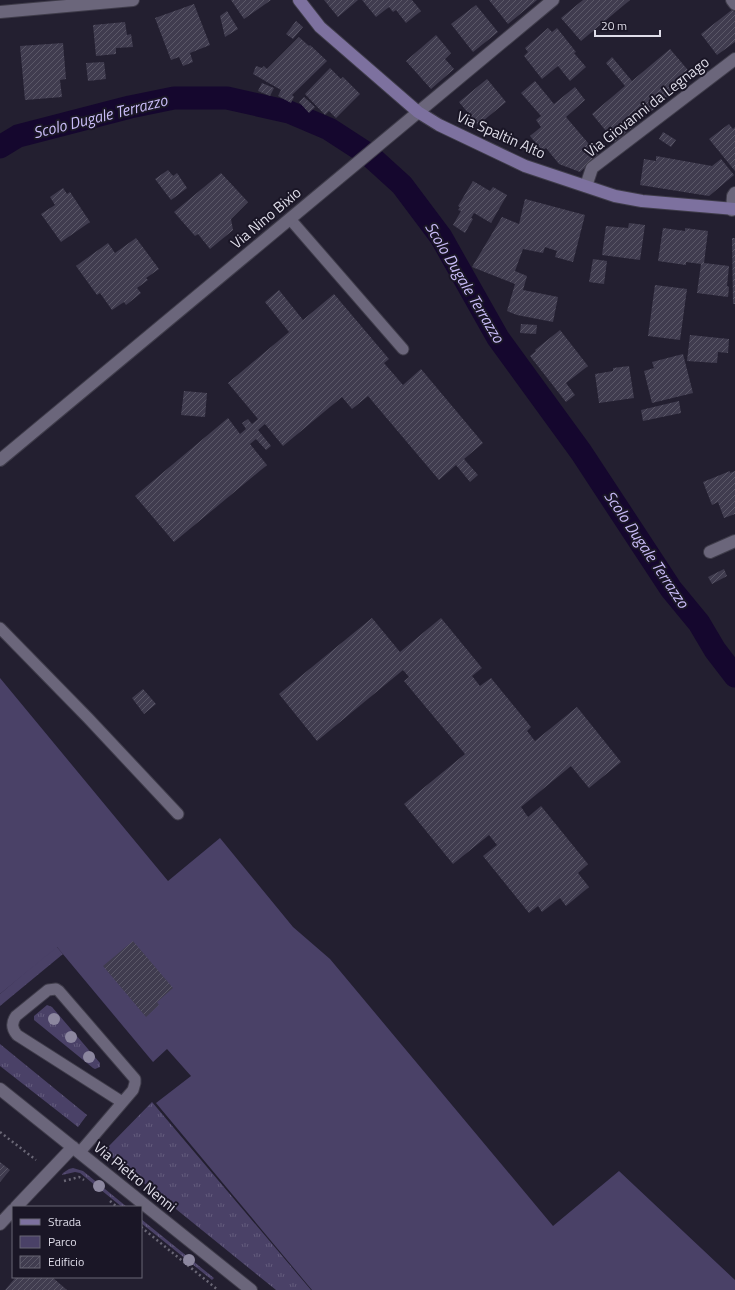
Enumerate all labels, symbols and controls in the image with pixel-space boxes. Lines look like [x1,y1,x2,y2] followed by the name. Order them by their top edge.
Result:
[595,12,660,38] scale bar
[601,16,627,35] text: 20 m
[579,50,714,163] street label: Via Giovanni da Legnago
[30,87,171,144] water label: Scolo Dugale Terrazzo
[453,105,550,164] street label: Via Spaltin Alto
[225,181,306,254] street label: Via Nino Bixio
[419,217,511,348] water label: Scolo Dugale Terrazzo
[599,485,696,614] water label: Scolo Dugale Terrazzo
[89,1136,182,1217] street label: Via Pietro Nenni
[12,1206,142,1278] legend
[48,1212,81,1231] text: Strada
[48,1232,77,1251] text: Parco
[48,1252,84,1271] text: Edificio

